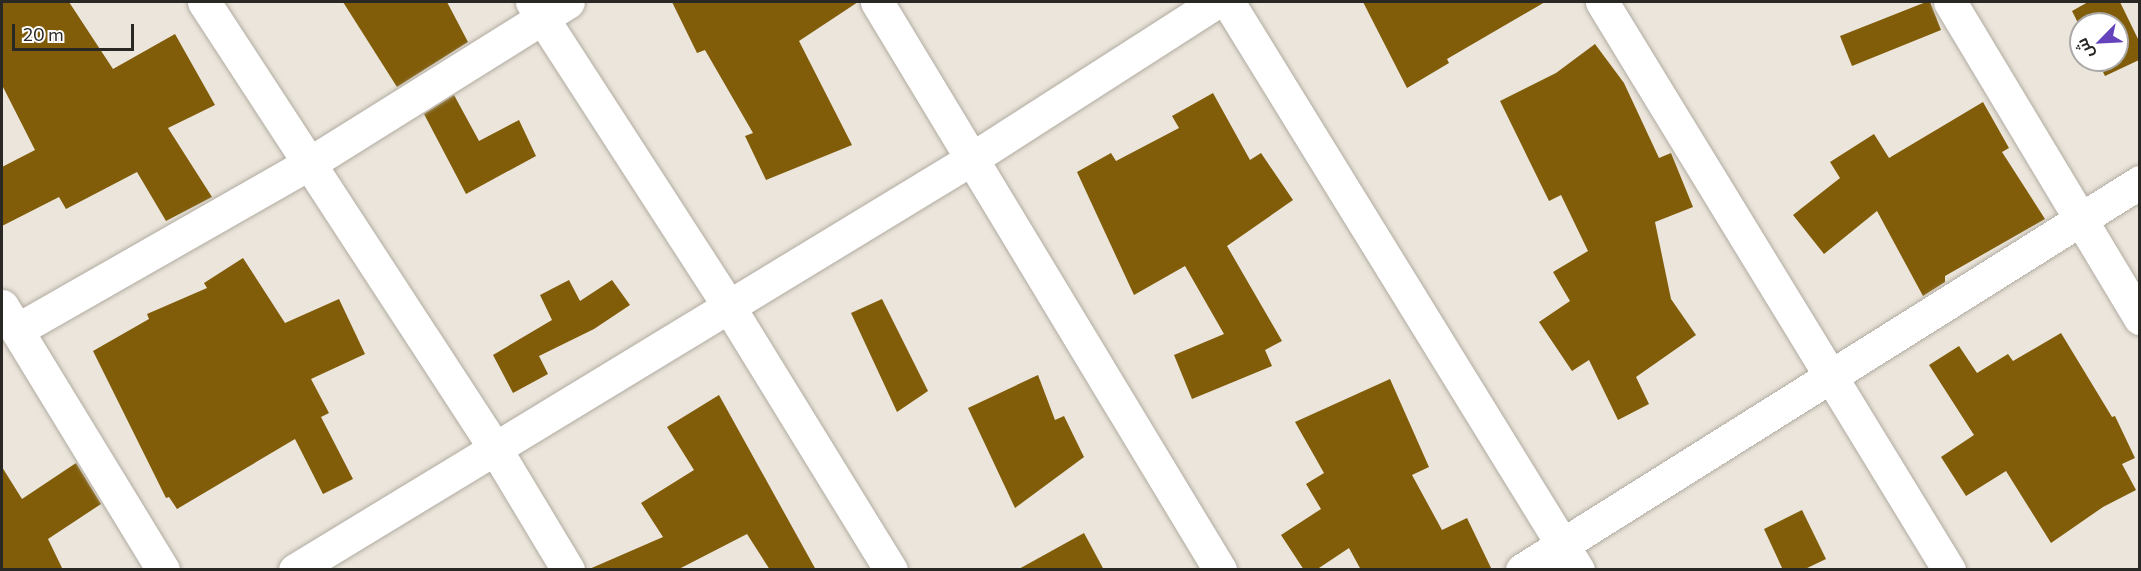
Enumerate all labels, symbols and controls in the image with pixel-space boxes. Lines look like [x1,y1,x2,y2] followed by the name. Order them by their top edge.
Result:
[15,12,136,50] scale bar
[2069,12,2129,72] north arrow
[23,23,64,45] text: 20 m
[2071,35,2097,62] text: ش

